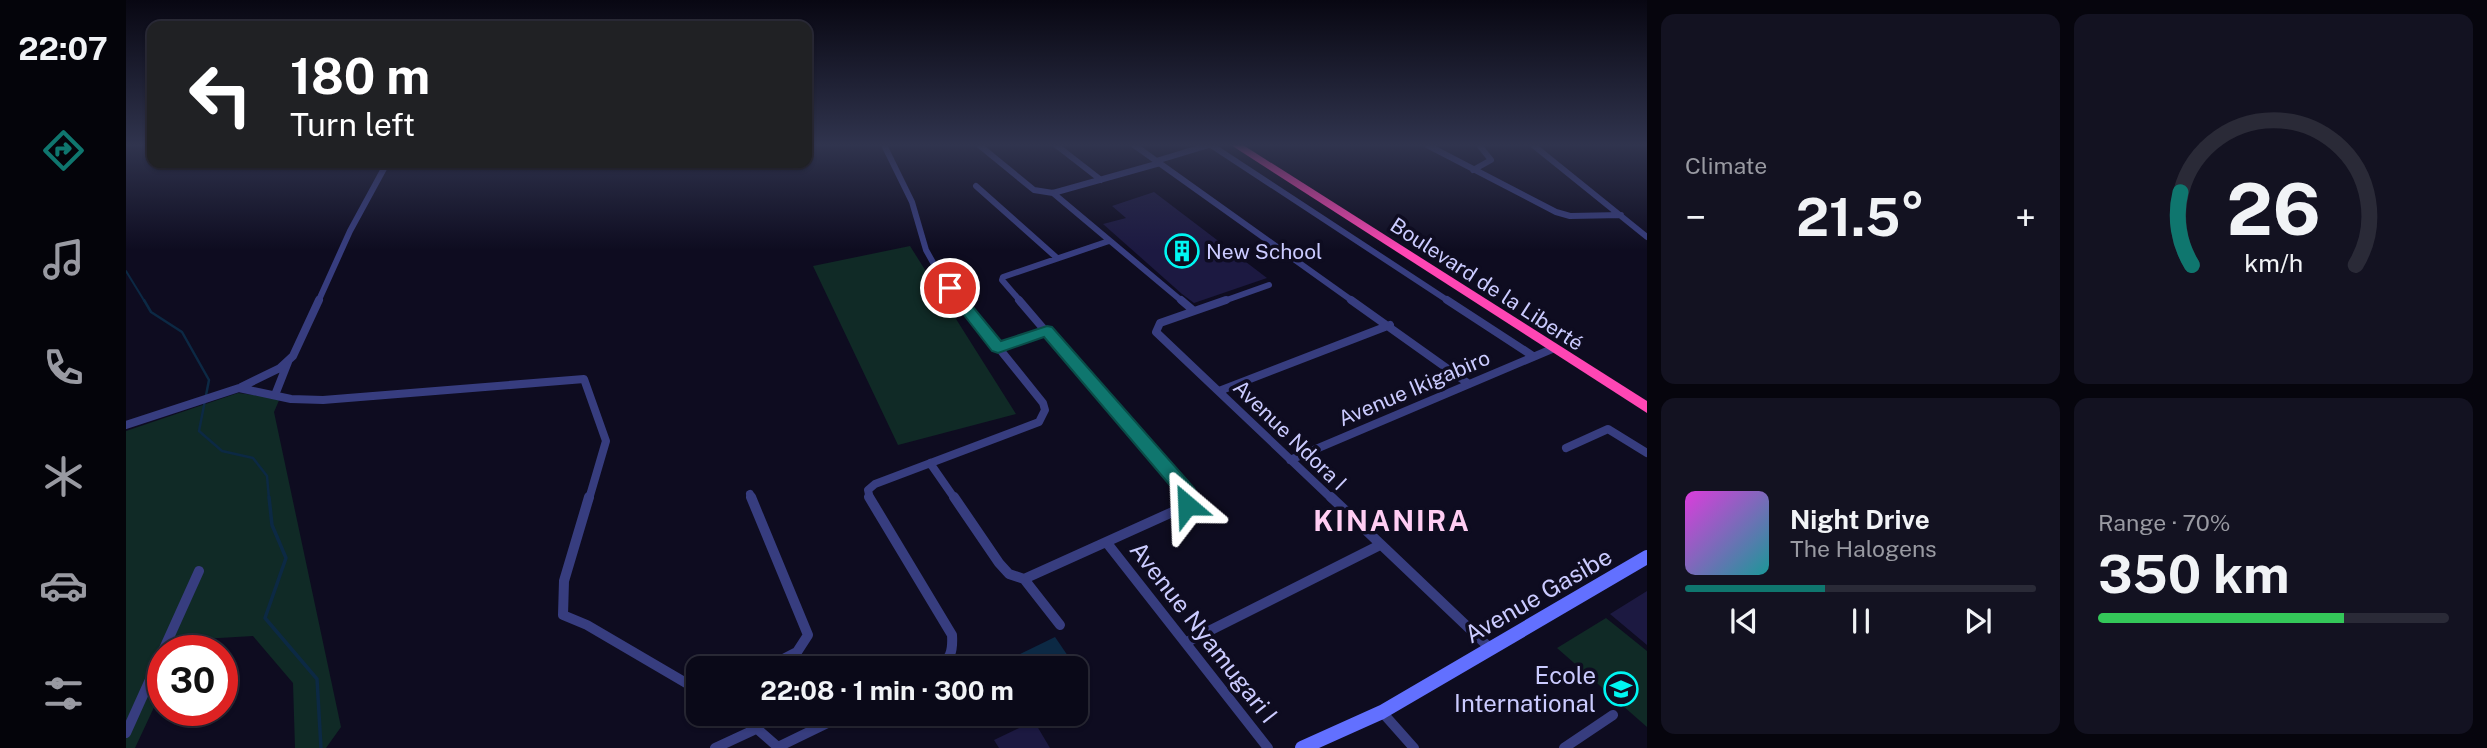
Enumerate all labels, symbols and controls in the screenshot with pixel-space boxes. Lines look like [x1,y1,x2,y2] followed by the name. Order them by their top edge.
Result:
[18,30,108,67] text: 22:07
[290,47,430,105] text: 180 m
[175,49,266,140] icon: left
[290,106,415,143] text: Turn left
[39,126,88,175] icon: directions
[1685,152,1767,179] text: Climate
[2226,166,2321,251] text: 26
[1796,187,1925,248] text: 21.5°
[1685,195,1706,240] text: −
[2015,195,2036,240] text: +
[1386,212,1588,356] street label: Boulevard de la Liberté
[1163,232,1201,270] building icon: New School
[39,235,88,284] icon: music
[1206,239,1322,264] place label: New School
[2244,248,2303,278] text: km/h
[920,258,980,318] pin
[931,269,969,307] icon: arrive
[39,343,88,392] icon: phone
[1334,345,1494,431] street label: Avenue Ikigabiro
[1228,375,1352,495] street label: Avenue Ndora I
[39,452,88,501] icon: climate
[1150,468,1224,542] position arrow
[1313,504,1471,537] district label: KINANIRA
[1790,504,1930,535] text: Night Drive
[2098,509,2231,536] text: Range · 70%
[1790,535,1937,562] text: The Halogens
[1124,536,1284,728] street label: Avenue Nyamugari I
[1460,542,1616,648] street label: Avenue Gasibe
[2098,544,2290,605] text: 350 km
[39,561,88,610] icon: car
[1725,602,1763,640] icon: previous
[1842,602,1880,640] icon: pause
[1959,602,1997,640] icon: next
[147,635,238,726] speed limit sign: 30
[1454,661,1596,717] place label: Ecole International
[39,669,88,718] icon: filters
[1602,670,1640,708] school or university icon: Ecole International
[760,675,1014,706] text: 22:08 · 1 min · 300 m

